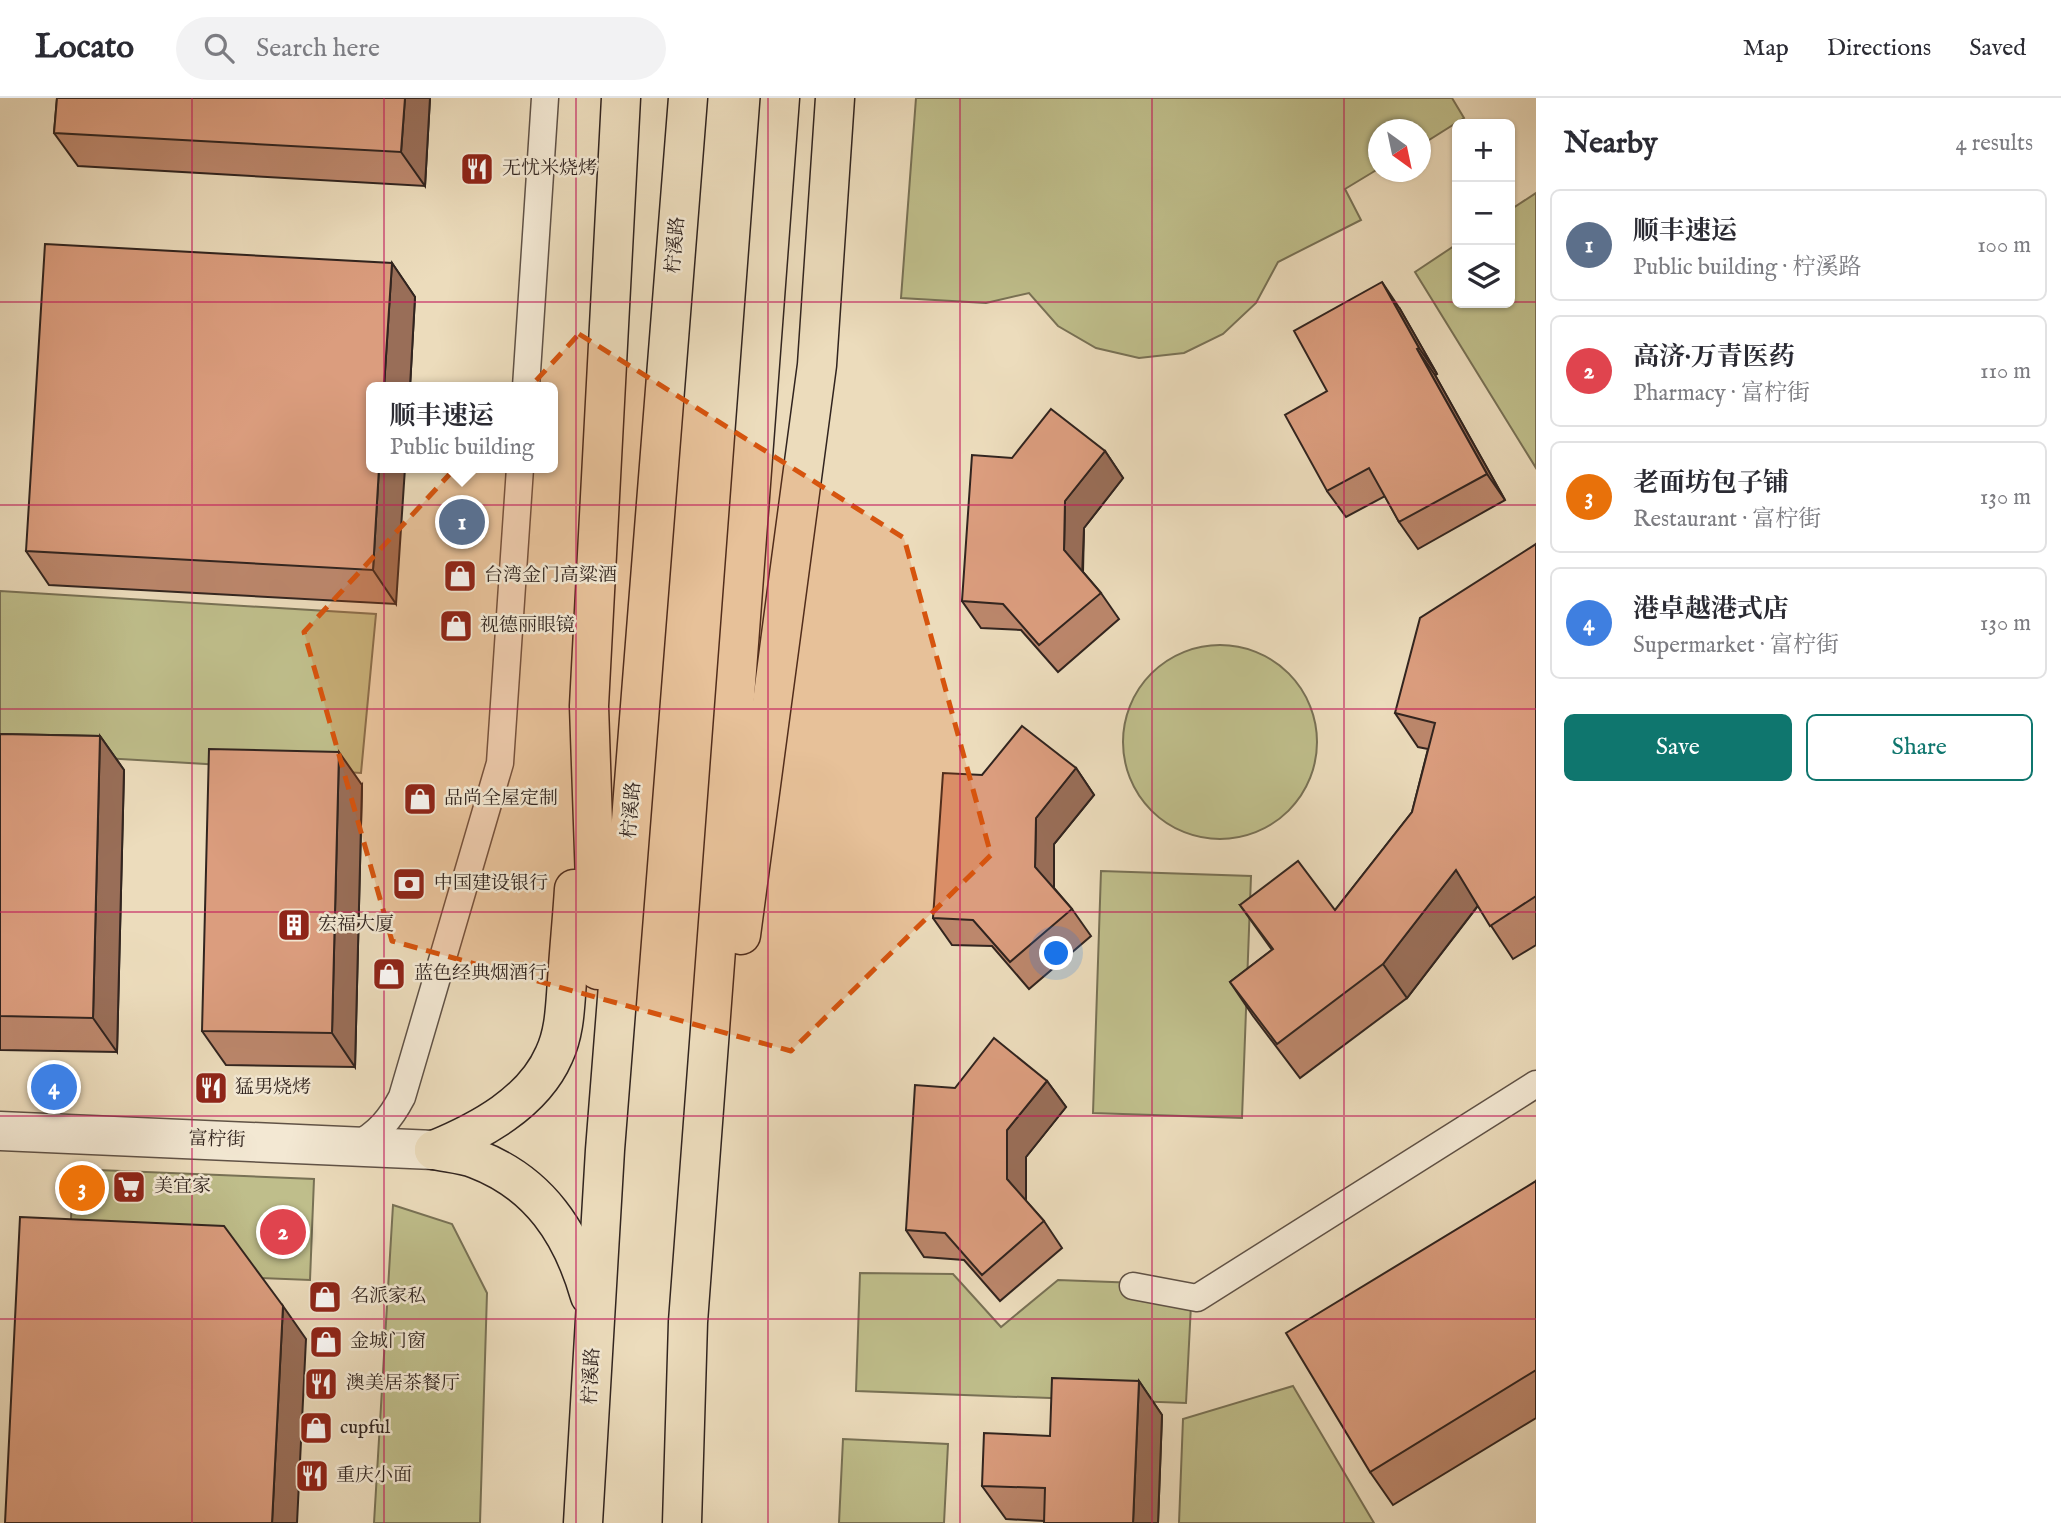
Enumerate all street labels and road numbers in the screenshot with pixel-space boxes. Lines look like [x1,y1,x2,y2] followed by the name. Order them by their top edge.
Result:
[662,216,690,274] street label: 柠溪路
[618,781,646,839] street label: 柠溪路
[188,1127,246,1153] street label: 富柠街
[579,1347,605,1405] street label: 柠溪路

